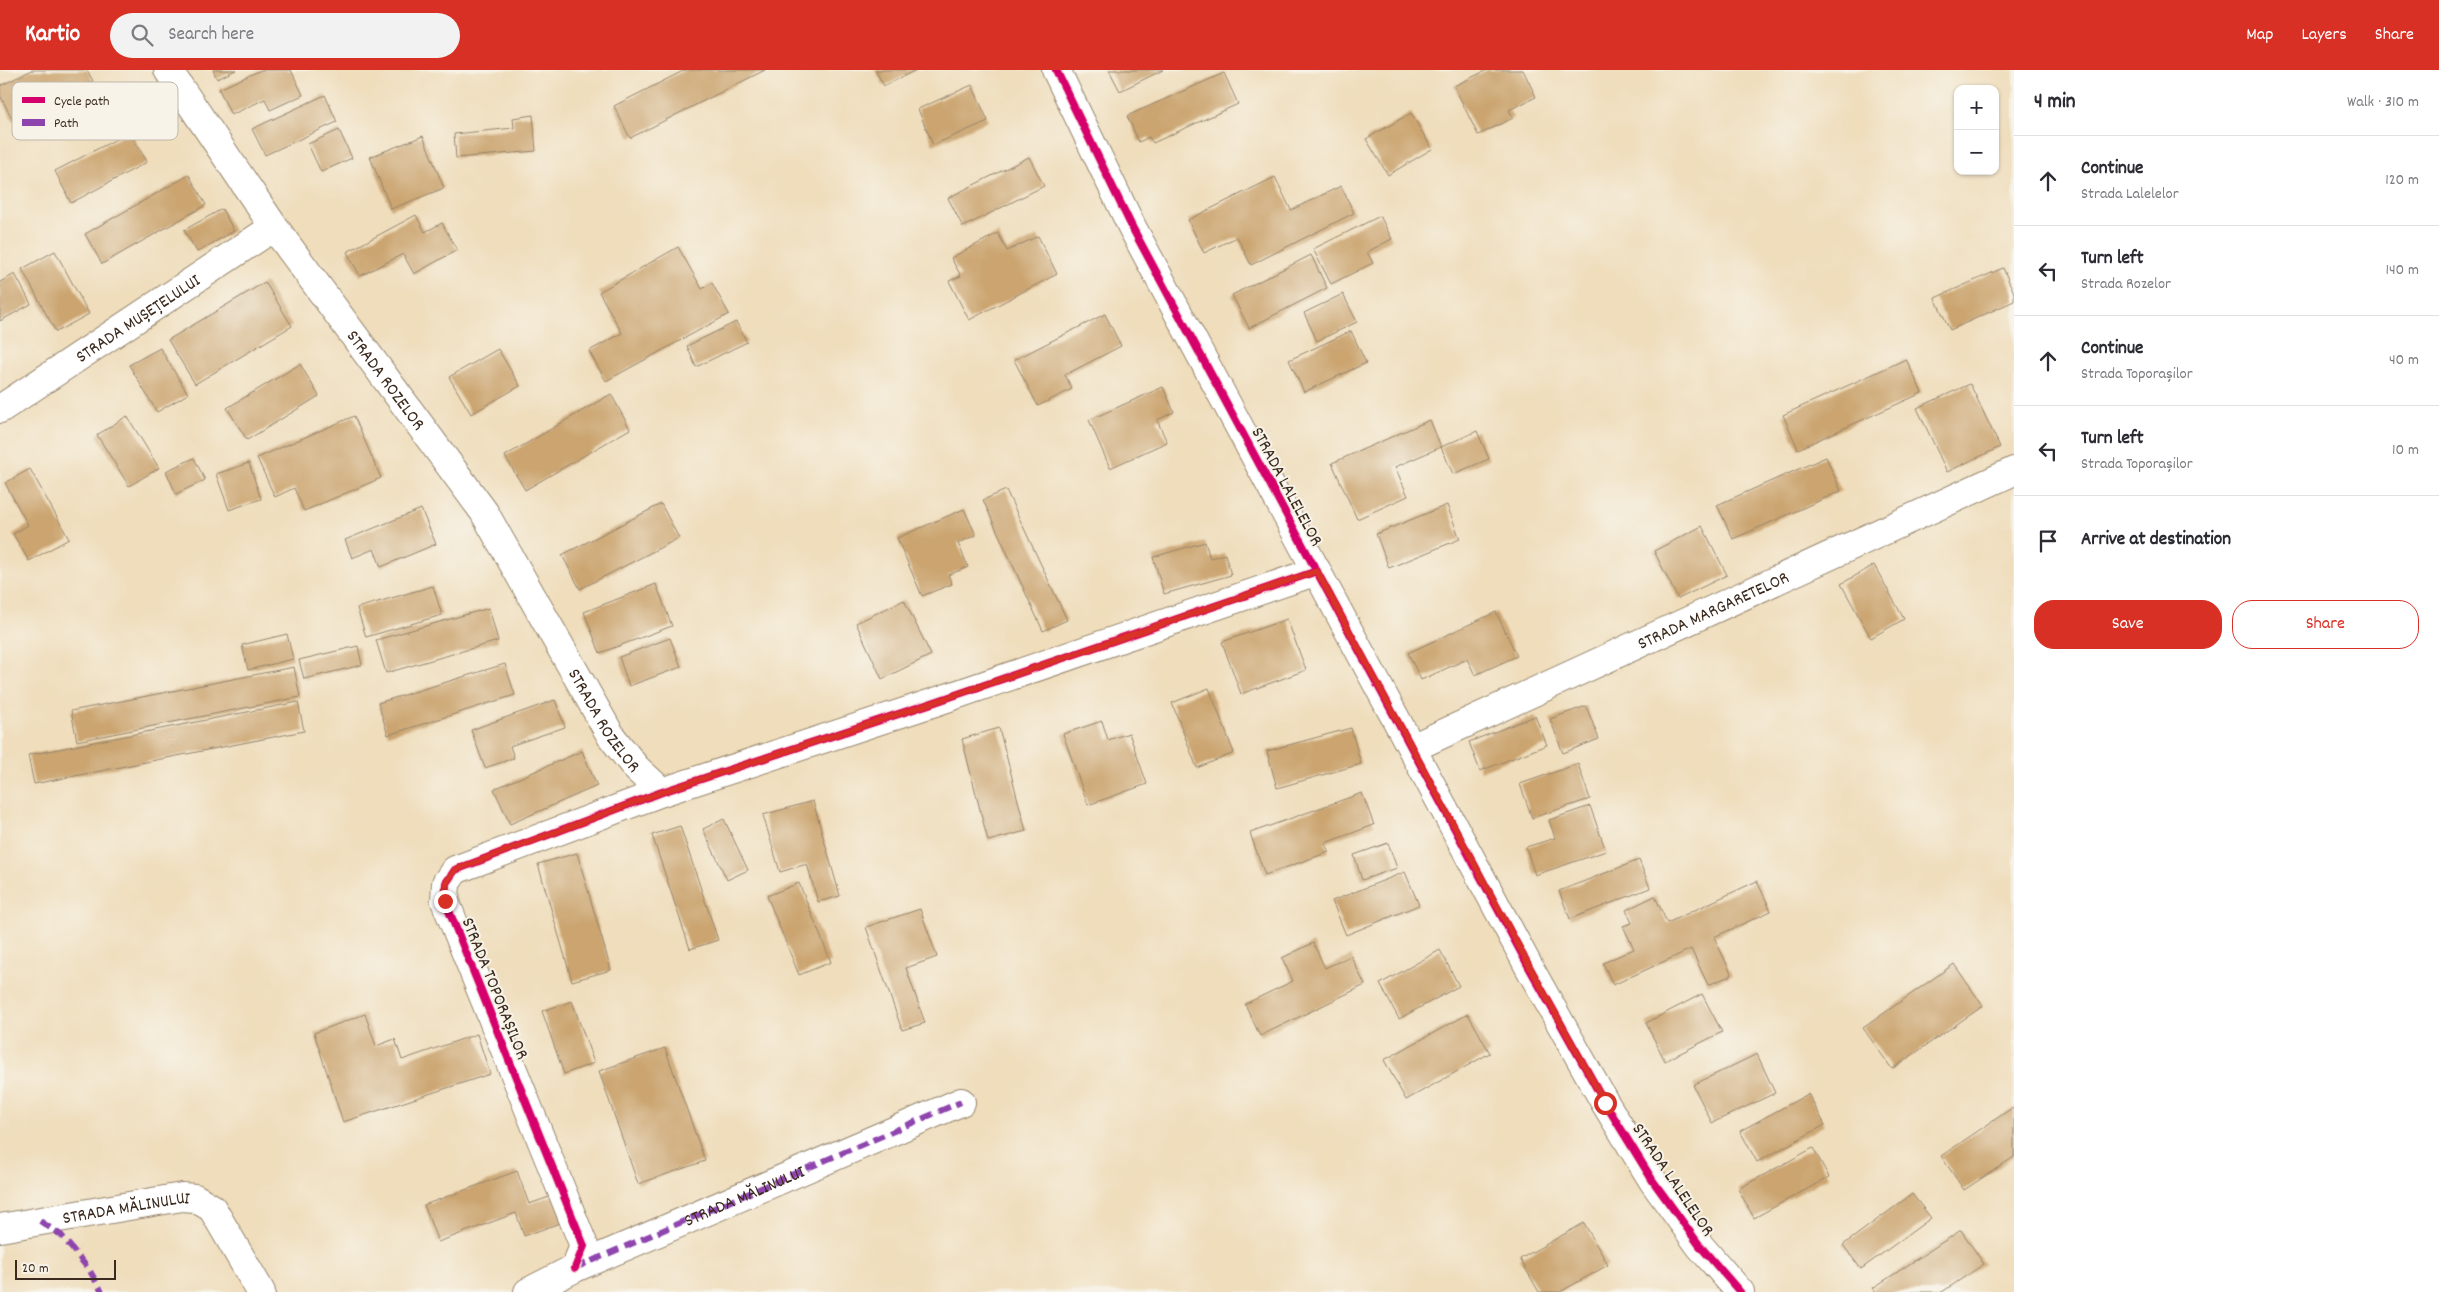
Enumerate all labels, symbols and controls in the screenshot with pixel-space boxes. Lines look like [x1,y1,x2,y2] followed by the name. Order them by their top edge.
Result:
[110,13,460,58] search box
[25,18,80,52] text: Kartio
[128,21,156,49] icon: search
[168,22,254,49] text: Search here
[2246,23,2273,48] text: Map
[2301,23,2347,48] text: Layers
[2375,23,2414,48] text: Share
[12,82,178,140] legend
[1954,85,1999,175] map controls
[1954,85,1999,130] button: +
[2034,88,2076,118] text: 4 min
[2347,91,2419,114] text: Walk · 310 m
[54,92,110,112] text: Cycle path
[54,114,79,134] text: Path
[1954,130,1999,175] button: −
[2081,156,2143,183] text: Continue
[2034,167,2062,195] icon: ahead
[2385,169,2419,192] text: 120 m
[2081,183,2179,206] text: Strada Lalelelor
[2081,246,2144,273] text: Turn left
[2034,257,2062,285] icon: left
[2385,259,2419,282] text: 140 m
[72,269,206,370] street label: STRADA MUȘEȚELULUI
[2081,273,2171,296] text: Strada Rozelor
[339,326,430,436] street label: STRADA ROZELOR
[2081,336,2143,363] text: Continue
[2034,347,2062,375] icon: ahead
[2389,349,2419,372] text: 40 m
[2081,363,2193,386] text: Strada Toporașilor
[1244,423,1328,551] street label: STRADA LALELELOR
[2081,426,2144,453] text: Turn left
[2034,437,2062,465] icon: left
[2392,439,2419,462] text: 10 m
[2081,453,2193,476] text: Strada Toporașilor
[2034,527,2062,555] icon: arrive
[2081,527,2231,554] text: Arrive at destination
[1634,566,1793,658] street label: STRADA MARGARETELOR
[2034,600,2222,649] button: Save
[2232,600,2419,649] button: Share
[560,665,645,779] street label: STRADA ROZELOR
[434,890,457,913] route end
[454,914,534,1064] street label: STRADA TOPORAȘILOR
[1594,1092,1617,1115] route start
[1625,1119,1719,1242] street label: STRADA LALELELOR
[681,1160,810,1235] street label: STRADA MĂLINULUI
[61,1187,191,1232] street label: STRADA MĂLINULUI
[15,1257,116,1280] scale bar
[22,1259,49,1279] text: 20 m

